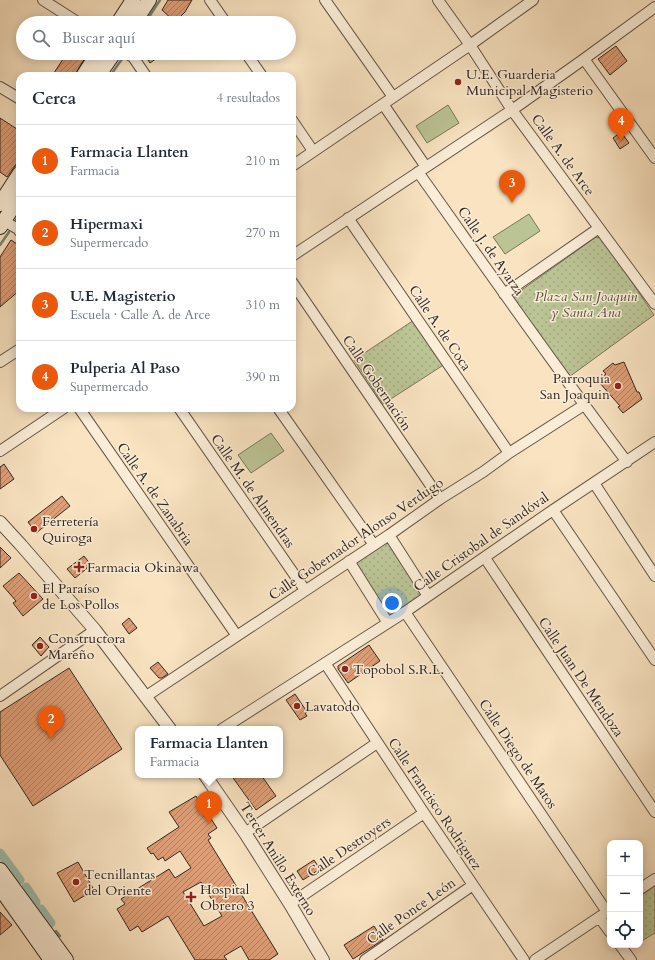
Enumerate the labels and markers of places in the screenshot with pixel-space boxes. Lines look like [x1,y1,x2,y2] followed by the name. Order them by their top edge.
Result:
[466,65,593,100] place label: U.E. Guarderia Municipal Magisterio
[453,77,463,87] marker: U.E. Guarderia Municipal Magisterio
[608,108,634,141] pin: 4
[499,170,525,203] pin: 3
[540,369,610,404] place label: Parroquia San Joaquin
[613,381,623,391] marker: Parroquia San Joaquin
[42,512,99,547] place label: Ferretería Quiroga
[29,524,39,534] marker: Ferretería Quiroga
[87,558,199,577] place label: Farmacia Okinawa
[74,562,84,572] marker: Farmacia Okinawa
[42,579,120,614] place label: El Paraíso de Los Pollos
[29,591,39,601] marker: El Paraíso de Los Pollos
[48,629,126,664] place label: Constructora Mareño
[35,641,45,651] marker: Constructora Mareño
[353,660,444,679] place label: Topobol S.R.L.
[340,664,350,674] marker: Topobol S.R.L.
[305,697,360,716] place label: Lavatodo
[292,701,302,711] marker: Lavatodo
[38,706,64,739] pin: 2
[196,791,222,824] pin: 1
[84,865,156,900] place label: Tecnillantas del Oriente
[71,877,81,887] marker: Tecnillantas del Oriente
[200,880,255,915] place label: Hospital Obrero 3
[185,891,197,903] marker: Hospital Obrero 3

